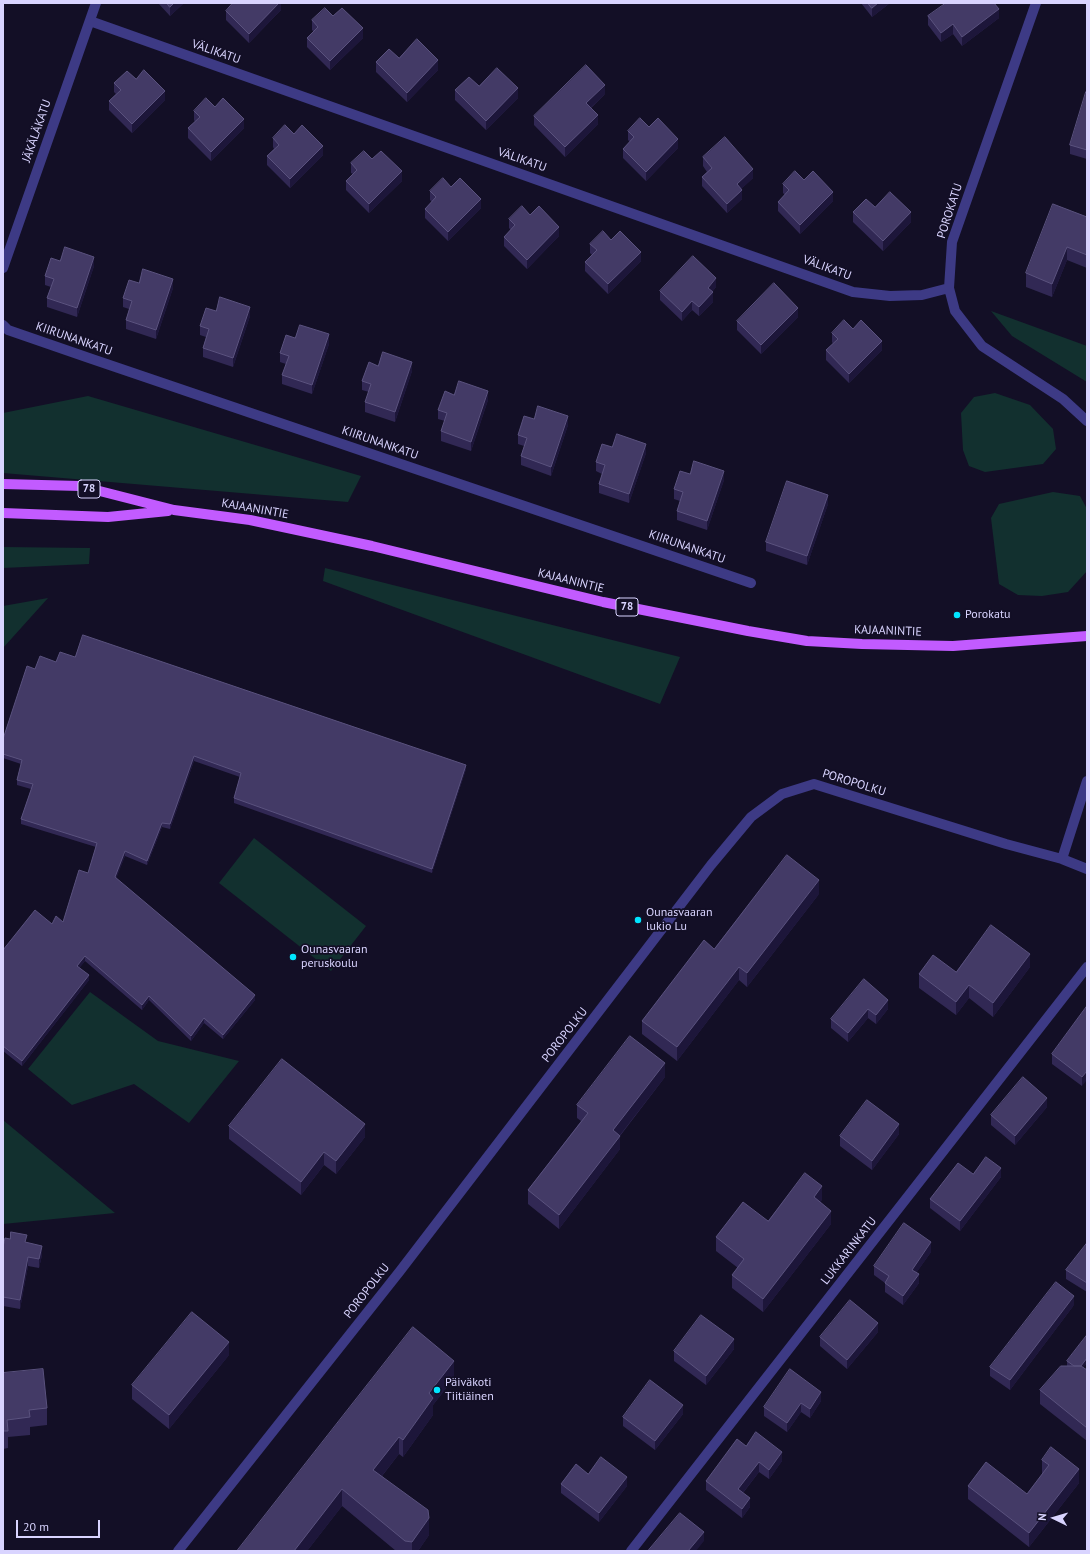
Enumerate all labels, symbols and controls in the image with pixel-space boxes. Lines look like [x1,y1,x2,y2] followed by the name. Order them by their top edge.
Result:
[190,37,242,67] street label: VÄLIKATU
[20,98,54,164] street label: JÄKÄLÄKATU
[496,145,548,175] street label: VÄLIKATU
[934,182,966,240] street label: POROKATU
[801,253,853,283] street label: VÄLIKATU
[34,319,114,359] street label: KIIRUNANKATU
[340,423,420,463] street label: KIIRUNANKATU
[78,480,100,498] road number: 78
[220,496,290,522] street label: KAJAANINTIE
[647,527,727,567] street label: KIIRUNANKATU
[536,566,606,596] street label: KAJAANINTIE
[616,598,638,616] road number: 78
[965,608,1010,622] place label: Porokatu
[952,610,962,620] marker: Porokatu
[854,623,922,639] street label: KAJAANINTIE
[821,767,887,799] street label: POROPOLKU
[646,906,713,934] place label: Ounasvaaran lukio Lu
[633,915,643,925] marker: Ounasvaaran lukio Lu
[301,943,368,971] place label: Ounasvaaran peruskoulu
[288,952,298,962] marker: Ounasvaaran peruskoulu
[539,1005,591,1065] street label: POROPOLKU
[818,1214,880,1288] street label: LUKKARINKATU
[341,1261,393,1321] street label: POROPOLKU
[445,1376,494,1404] place label: Päiväkoti Tiitiäinen
[432,1385,442,1395] marker: Päiväkoti Tiitiäinen
[1034,1498,1074,1538] north arrow
[18,1512,102,1538] scale bar
[1035,1513,1049,1521] text: N
[23,1519,49,1534] text: 20 m

